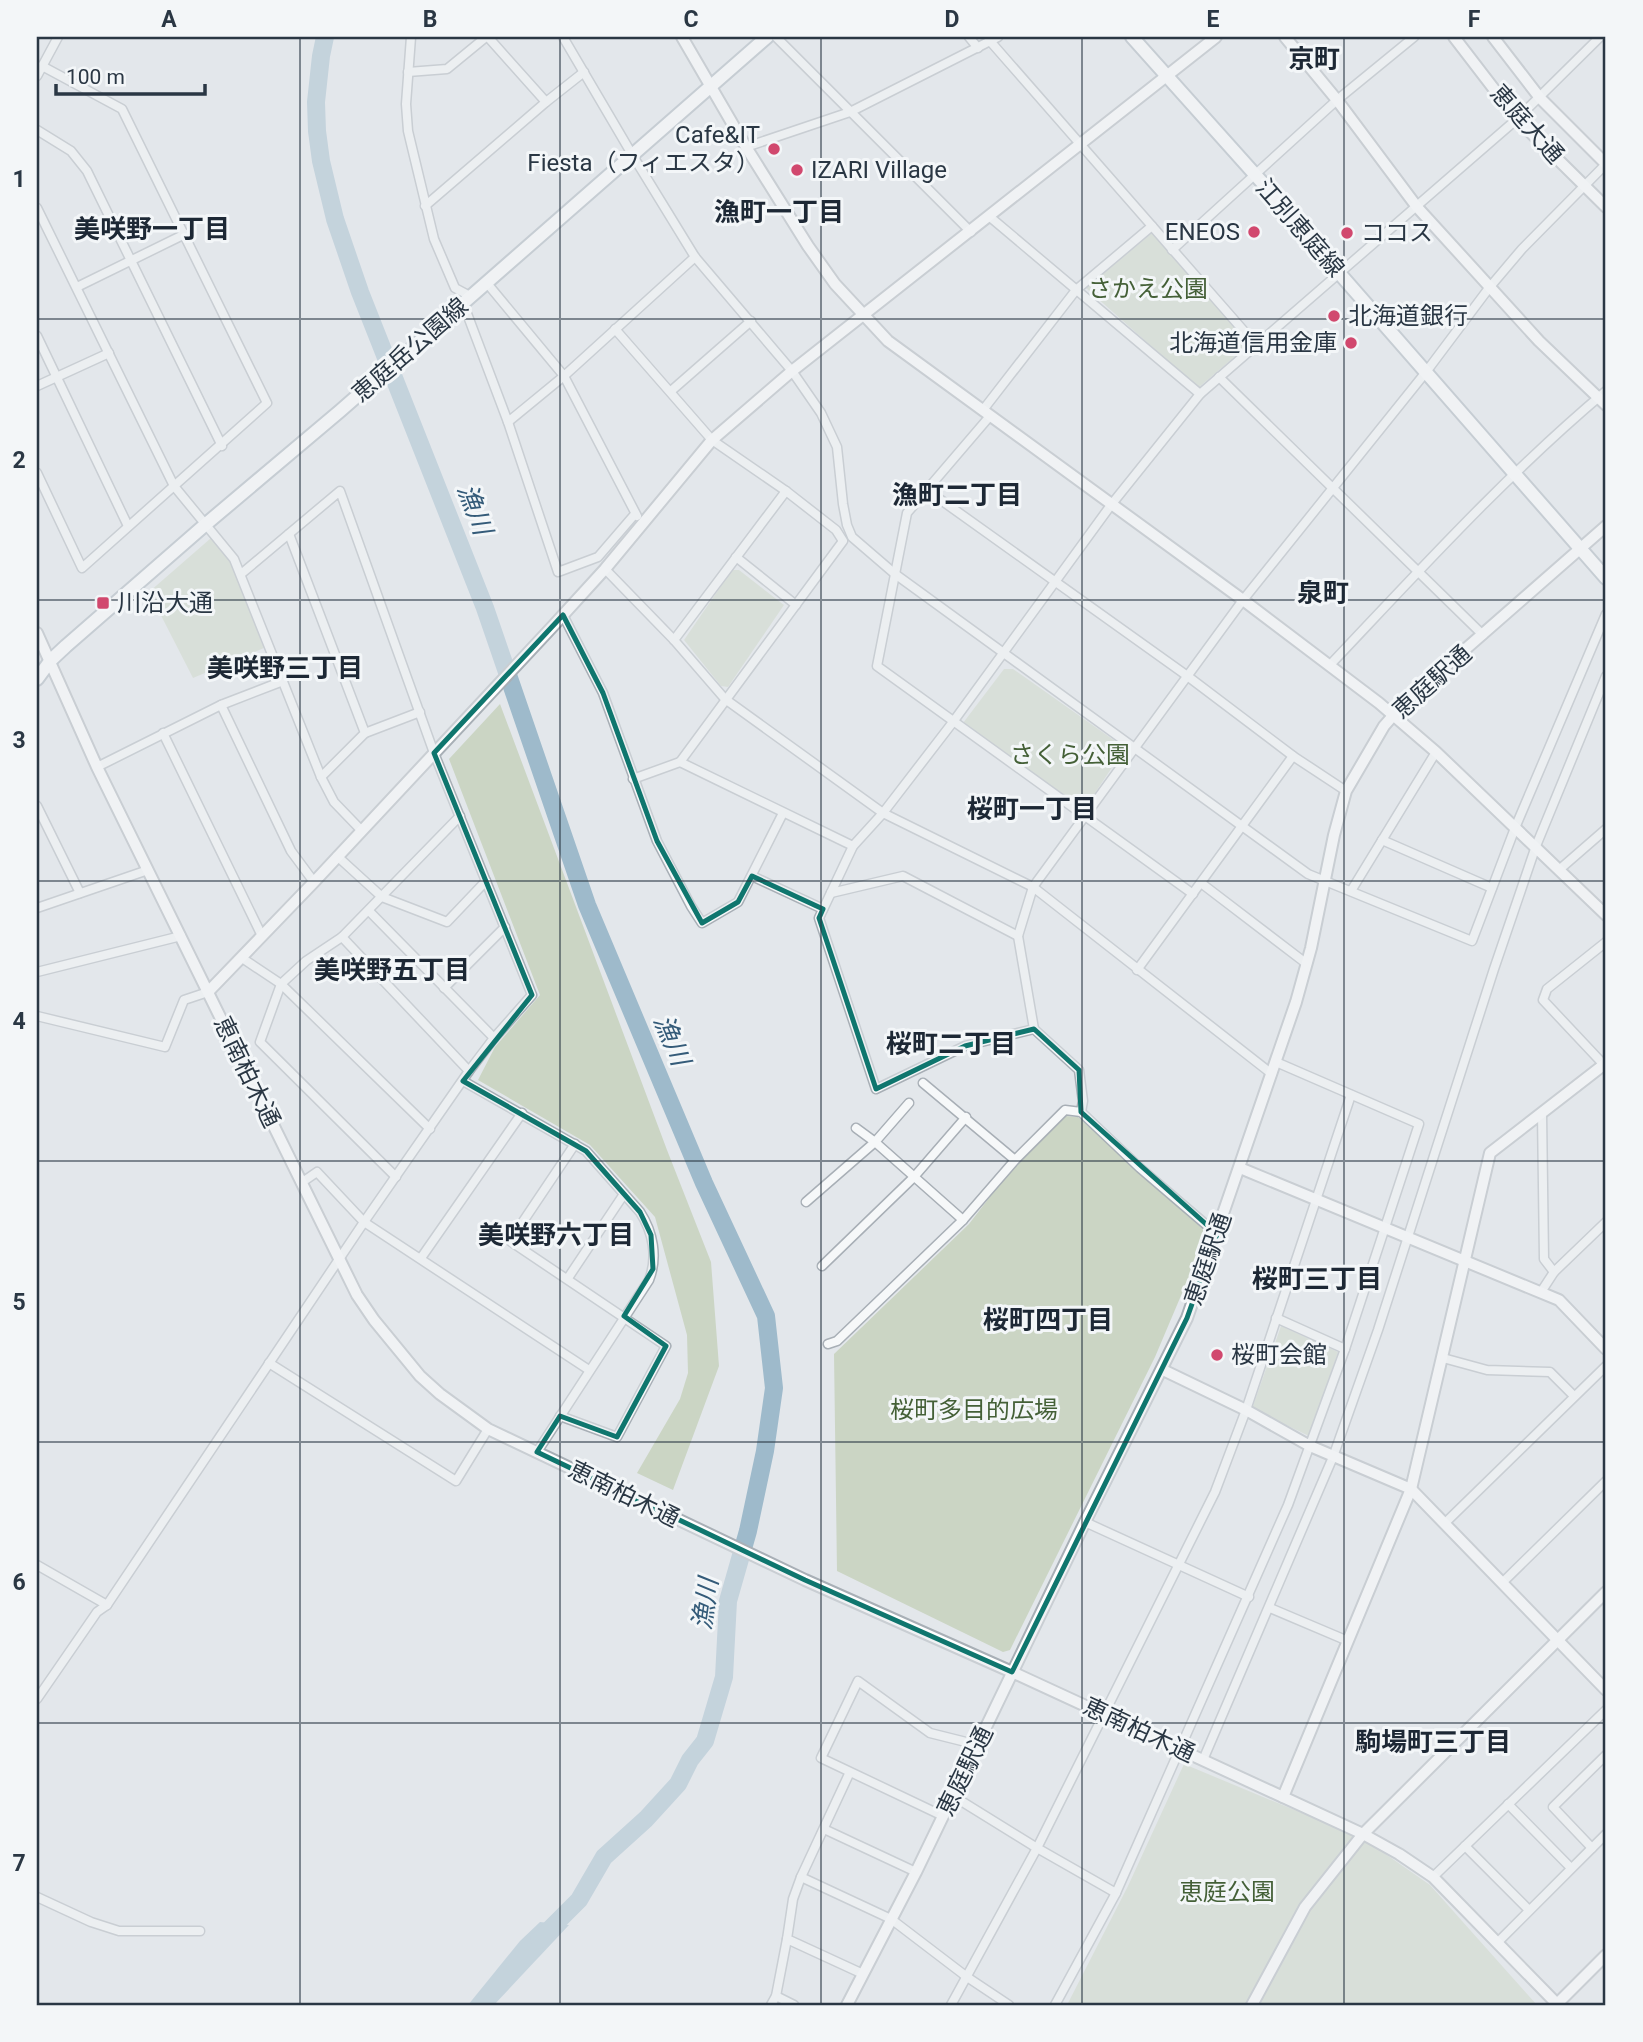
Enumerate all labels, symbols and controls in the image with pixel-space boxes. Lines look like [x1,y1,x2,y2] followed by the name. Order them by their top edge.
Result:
[161,6,177,33] text: A
[423,6,437,33] text: B
[683,6,699,33] text: C
[945,6,959,33] text: D
[1207,6,1220,33] text: E
[1468,6,1481,33] text: F
[1288,44,1340,74] district label: 京町
[56,52,205,96] scale bar
[66,65,125,89] text: 100 m
[1484,79,1570,169] street label: 恵庭大通
[527,121,760,177] place label: Cafe&IT Fiesta（フィエスタ）
[766,141,782,157] marker: Cafe&IT Fiesta（フィエスタ）
[811,156,947,184] place label: IZARI Village
[789,162,805,178] marker: IZARI Village
[12,166,26,193] text: 1
[1250,174,1350,282] street label: 江別恵庭線
[714,197,844,227] district label: 漁町一丁目
[74,214,230,244] district label: 美咲野一丁目
[1165,218,1240,246] place label: ENEOS
[1361,219,1433,247] place label: ココス
[1246,224,1262,240] marker: ENEOS
[1339,225,1355,241] marker: ココス
[1088,275,1208,303] park label: さかえ公園
[346,292,474,408] street label: 恵庭岳公園線
[1348,302,1468,330] place label: 北海道銀行
[1326,308,1342,324] marker: 北海道銀行
[1169,329,1337,357] place label: 北海道信用金庫
[1343,335,1359,351] marker: 北海道信用金庫
[12,447,26,474] text: 2
[452,479,499,541] water label: 漁川
[892,480,1022,510] district label: 漁町二丁目
[1297,578,1349,608] district label: 泉町
[117,589,213,617] place label: 川沿大通
[95,595,111,611] marker: 川沿大通
[1387,639,1477,725] street label: 恵庭駅通
[207,653,363,683] district label: 美咲野三丁目
[12,727,26,754] text: 3
[1010,741,1130,769] park label: さくら公園
[967,794,1097,824] district label: 桜町一丁目
[314,955,470,985] district label: 美咲野五丁目
[12,1008,26,1035] text: 4
[648,1010,697,1073] water label: 漁川
[208,1012,286,1132] street label: 恵南柏木通
[886,1029,1016,1059] district label: 桜町二丁目
[1179,1209,1237,1309] street label: 恵庭駅通
[478,1220,634,1250] district label: 美咲野六丁目
[1252,1264,1382,1294] district label: 桜町三丁目
[12,1289,26,1316] text: 5
[983,1305,1113,1335] district label: 桜町四丁目
[1231,1341,1327,1369] place label: 桜町会館
[1209,1347,1225,1363] marker: 桜町会館
[890,1396,1058,1424] park label: 桜町多目的広場
[564,1455,684,1533] street label: 恵南柏木通
[12,1569,26,1596] text: 6
[687,1573,724,1632] water label: 漁川
[1079,1692,1199,1768] street label: 恵南柏木通
[931,1722,999,1820] street label: 恵庭駅通
[1355,1727,1511,1757] district label: 駒場町三丁目
[12,1850,26,1877] text: 7
[1179,1878,1275,1906] park label: 恵庭公園

